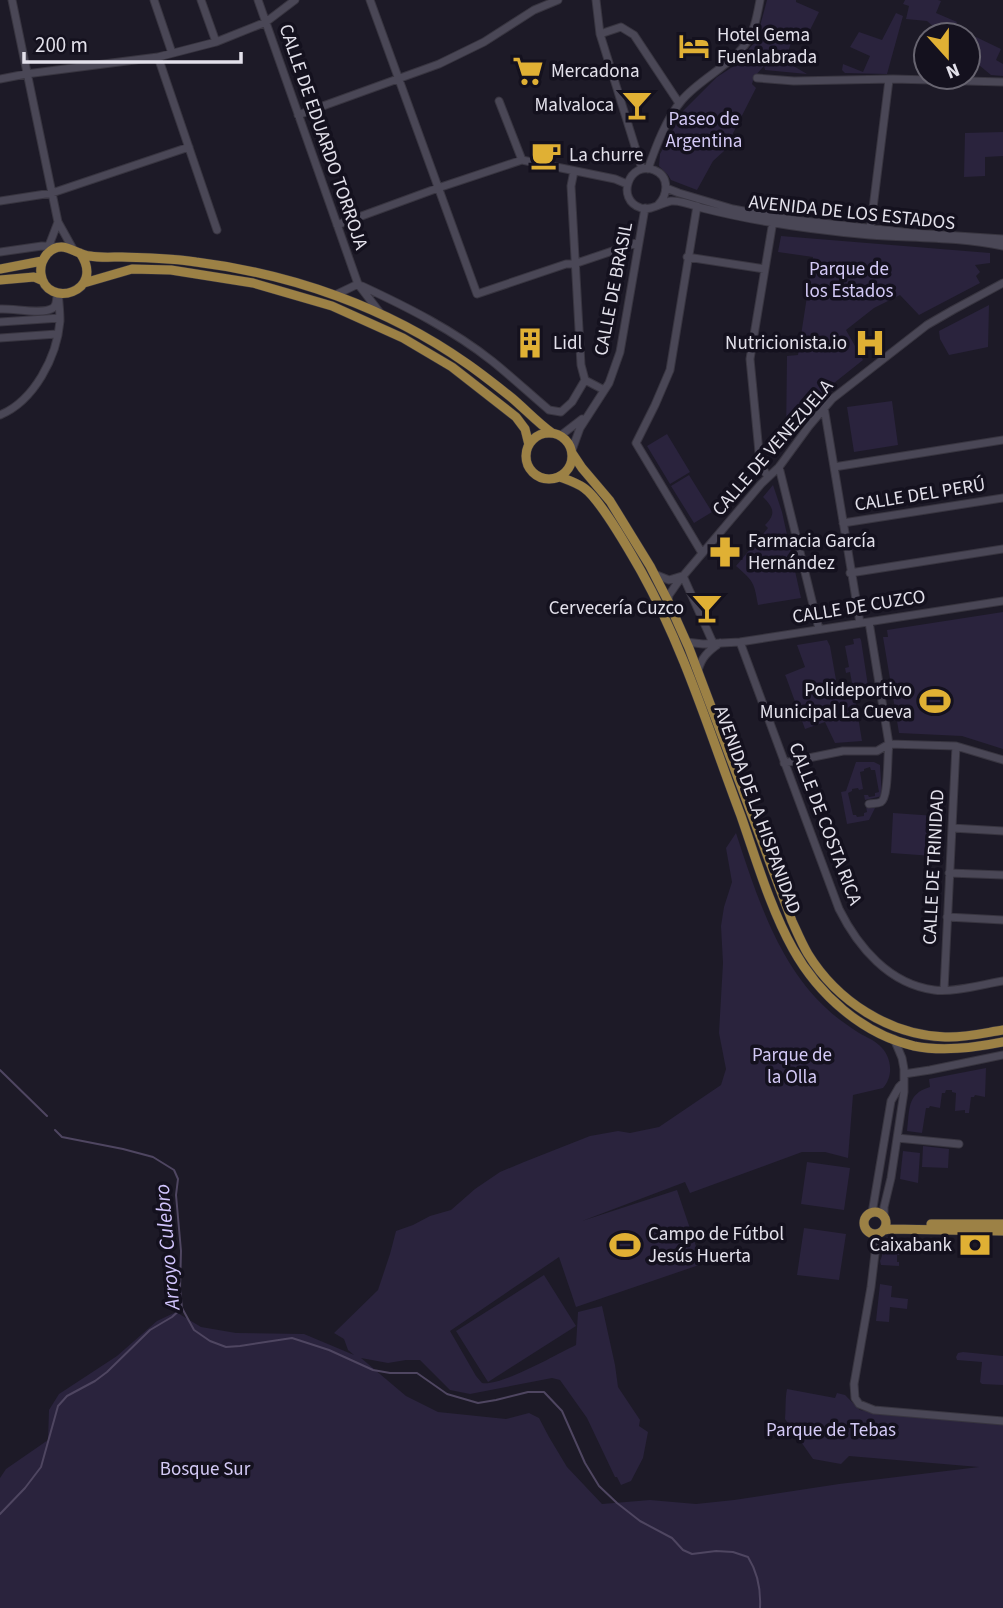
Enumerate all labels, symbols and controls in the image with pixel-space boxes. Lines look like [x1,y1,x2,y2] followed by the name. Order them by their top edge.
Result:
[24,21,242,65] scale bar
[272,21,375,254] street label: CALLE DE EDUARDO TORROJA
[912,21,982,91] north arrow
[717,22,817,71] place label: Hotel Gema Fuenlabrada
[677,29,711,63] hotel icon: Hotel Gema Fuenlabrada
[35,30,88,60] text: 200 m
[511,54,545,88] supermarket icon: Mercadona
[942,56,963,85] text: N
[551,58,640,85] place label: Mercadona
[620,88,654,122] bar icon: Malvaloca
[535,92,614,119] place label: Malvaloca
[666,106,742,155] park label: Paseo de Argentina
[529,138,563,172] cafe icon: La churre
[569,142,643,169] place label: La churre
[747,189,957,237] street label: AVENIDA DE LOS ESTADOS
[588,220,640,358] street label: CALLE DE BRASIL
[805,256,893,305] park label: Parque de los Estados
[513,326,547,360] building icon: Lidl
[853,326,887,360] hospital icon: Nutricionista.io
[553,330,582,357] place label: Lidl
[725,330,847,357] place label: Nutricionista.io
[706,373,840,522] street label: CALLE DE VENEZUELA
[853,471,987,519] street label: CALLE DEL PERÚ
[748,528,876,577] place label: Farmacia García Hernández
[708,535,742,569] pharmacy icon: Farmacia García Hernández
[790,583,928,631] street label: CALLE DE CUZCO
[690,591,724,625] bar icon: Cervecería Cuzco
[549,595,684,622] place label: Cervecería Cuzco
[760,677,912,726] place label: Polideportivo Municipal La Cueva
[918,684,952,718] sports icon: Polideportivo Municipal La Cueva
[707,702,807,918] street label: AVENIDA DE LA HISPANIDAD
[782,739,869,910] street label: CALLE DE COSTA RICA
[916,789,952,945] street label: CALLE DE TRINIDAD
[752,1042,832,1091] park label: Parque de la Olla
[147,1183,188,1313] water label: Arroyo Culebro
[648,1221,784,1270] place label: Campo de Fútbol Jesús Huerta
[608,1228,642,1262] sports icon: Campo de Fútbol Jesús Huerta
[958,1228,992,1262] bank icon: Caixabank
[869,1232,953,1259] place label: Caixabank
[766,1417,896,1444] park label: Parque de Tebas
[160,1456,251,1483] park label: Bosque Sur

